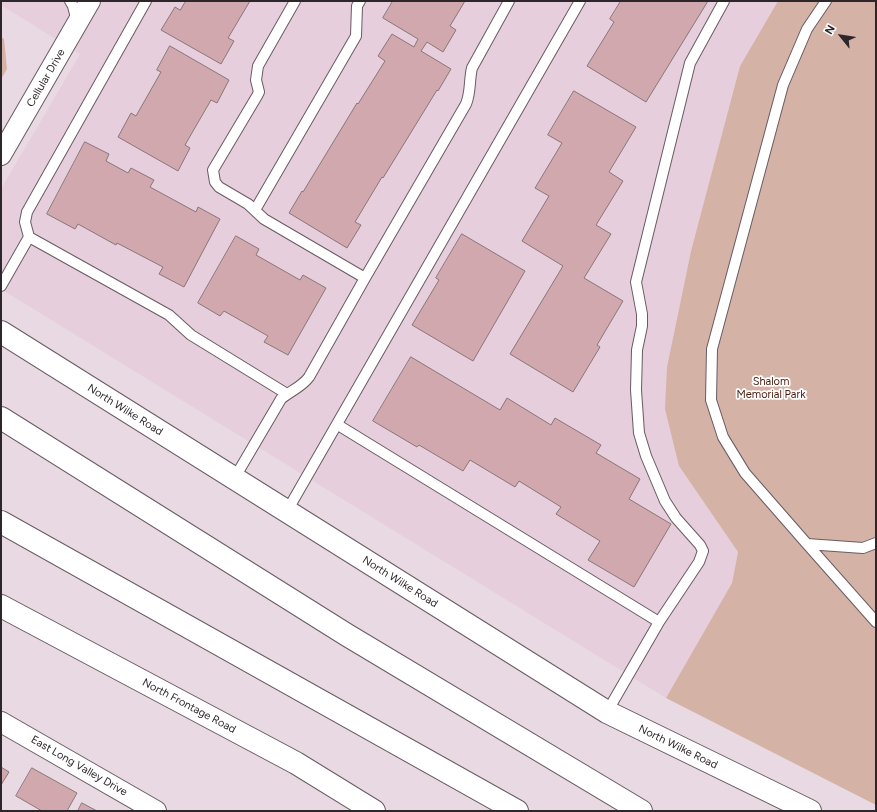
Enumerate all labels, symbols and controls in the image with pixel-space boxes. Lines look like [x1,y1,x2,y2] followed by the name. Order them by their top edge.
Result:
[821,16,861,56] north arrow
[822,23,838,37] text: N
[24,47,68,109] street label: Cellular Drive
[737,375,805,401] park label: Shalom Memorial Park
[85,382,165,438] street label: North Wilke Road
[360,554,440,610] street label: North Wilke Road
[140,676,238,736] street label: North Frontage Road
[636,722,720,772] street label: North Wilke Road
[29,733,129,799] street label: East Long Valley Drive

